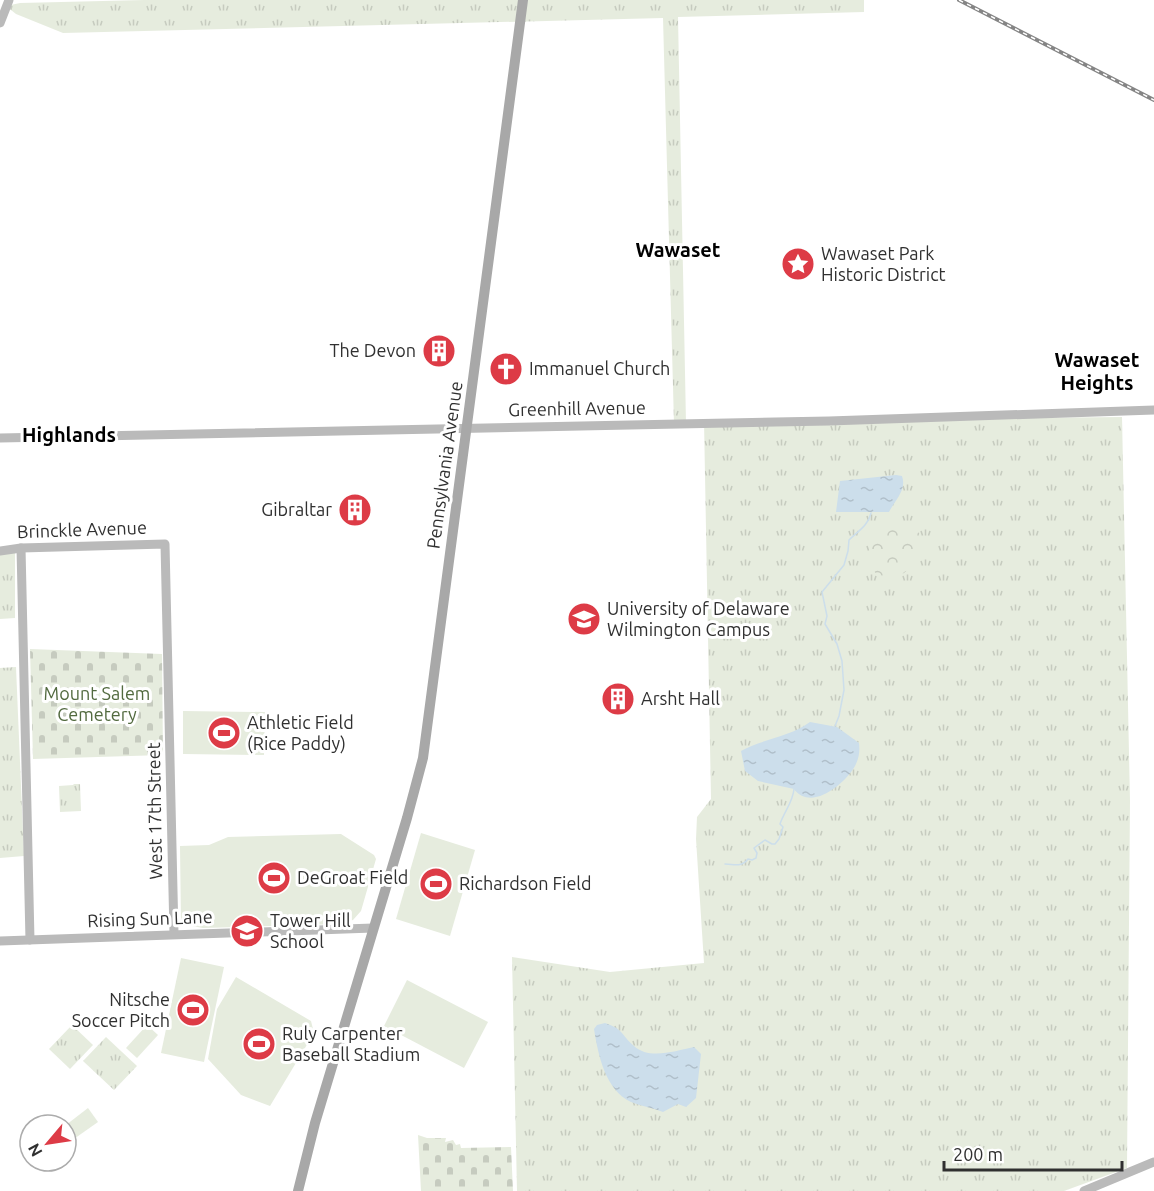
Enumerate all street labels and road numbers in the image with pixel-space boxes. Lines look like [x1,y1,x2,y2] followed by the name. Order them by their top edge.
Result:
[422,380,466,550] street label: Pennsylvania Avenue
[508,397,646,419] street label: Greenhill Avenue
[17,517,147,541] street label: Brinckle Avenue
[143,742,165,880] street label: West 17th Street
[87,906,213,930] street label: Rising Sun Lane

